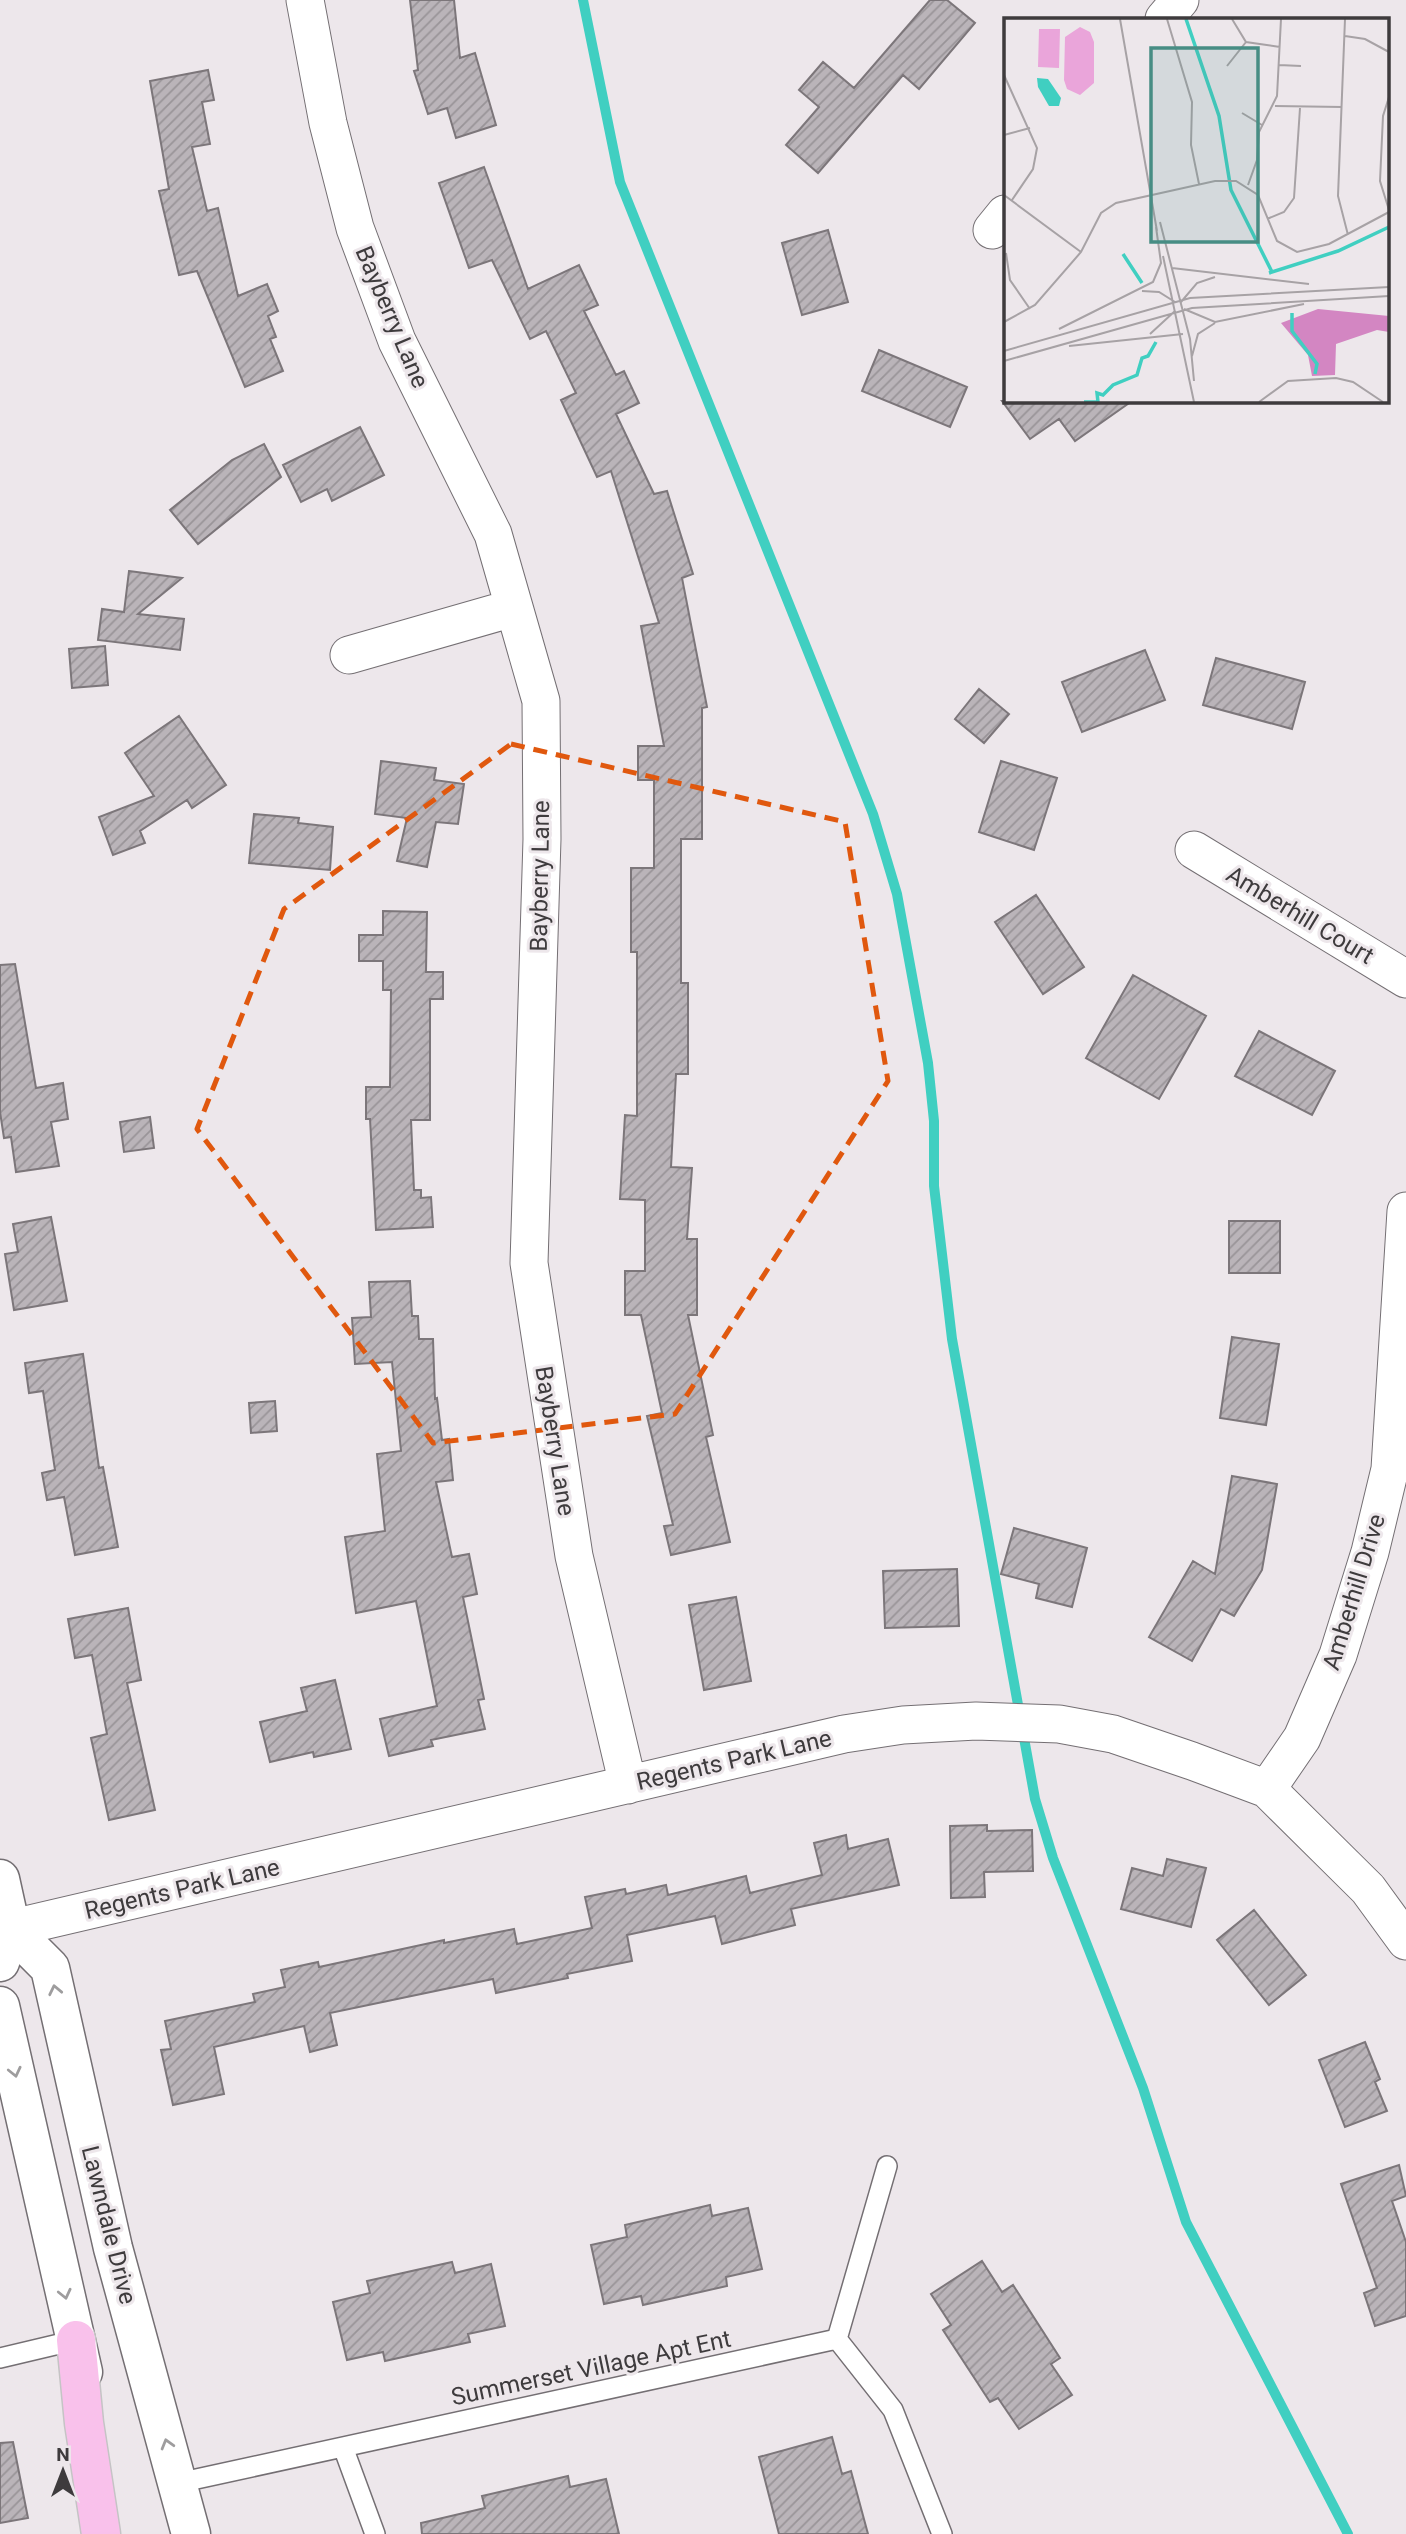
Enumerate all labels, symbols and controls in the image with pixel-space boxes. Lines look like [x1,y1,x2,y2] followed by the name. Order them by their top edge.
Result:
[1004,18,1388,402] inset map
[350,242,434,392] street label: Bayberry Lane
[525,800,555,952] street label: Bayberry Lane
[1221,860,1379,970] street label: Amberhill Court
[529,1364,581,1518] street label: Bayberry Lane
[1317,1511,1391,1673] street label: Amberhill Drive
[634,1724,834,1796] street label: Regents Park Lane
[82,1853,282,1925] street label: Regents Park Lane
[48,1984,63,1996] one-way arrow
[7,2066,21,2078] one-way arrow
[76,2143,142,2307] street label: Lawndale Drive
[57,2288,72,2300] one-way arrow
[449,2325,733,2411] street label: Summerset Village Apt Ent
[28,2436,98,2506] north arrow
[161,2439,176,2451] one-way arrow
[56,2443,70,2466] text: N

